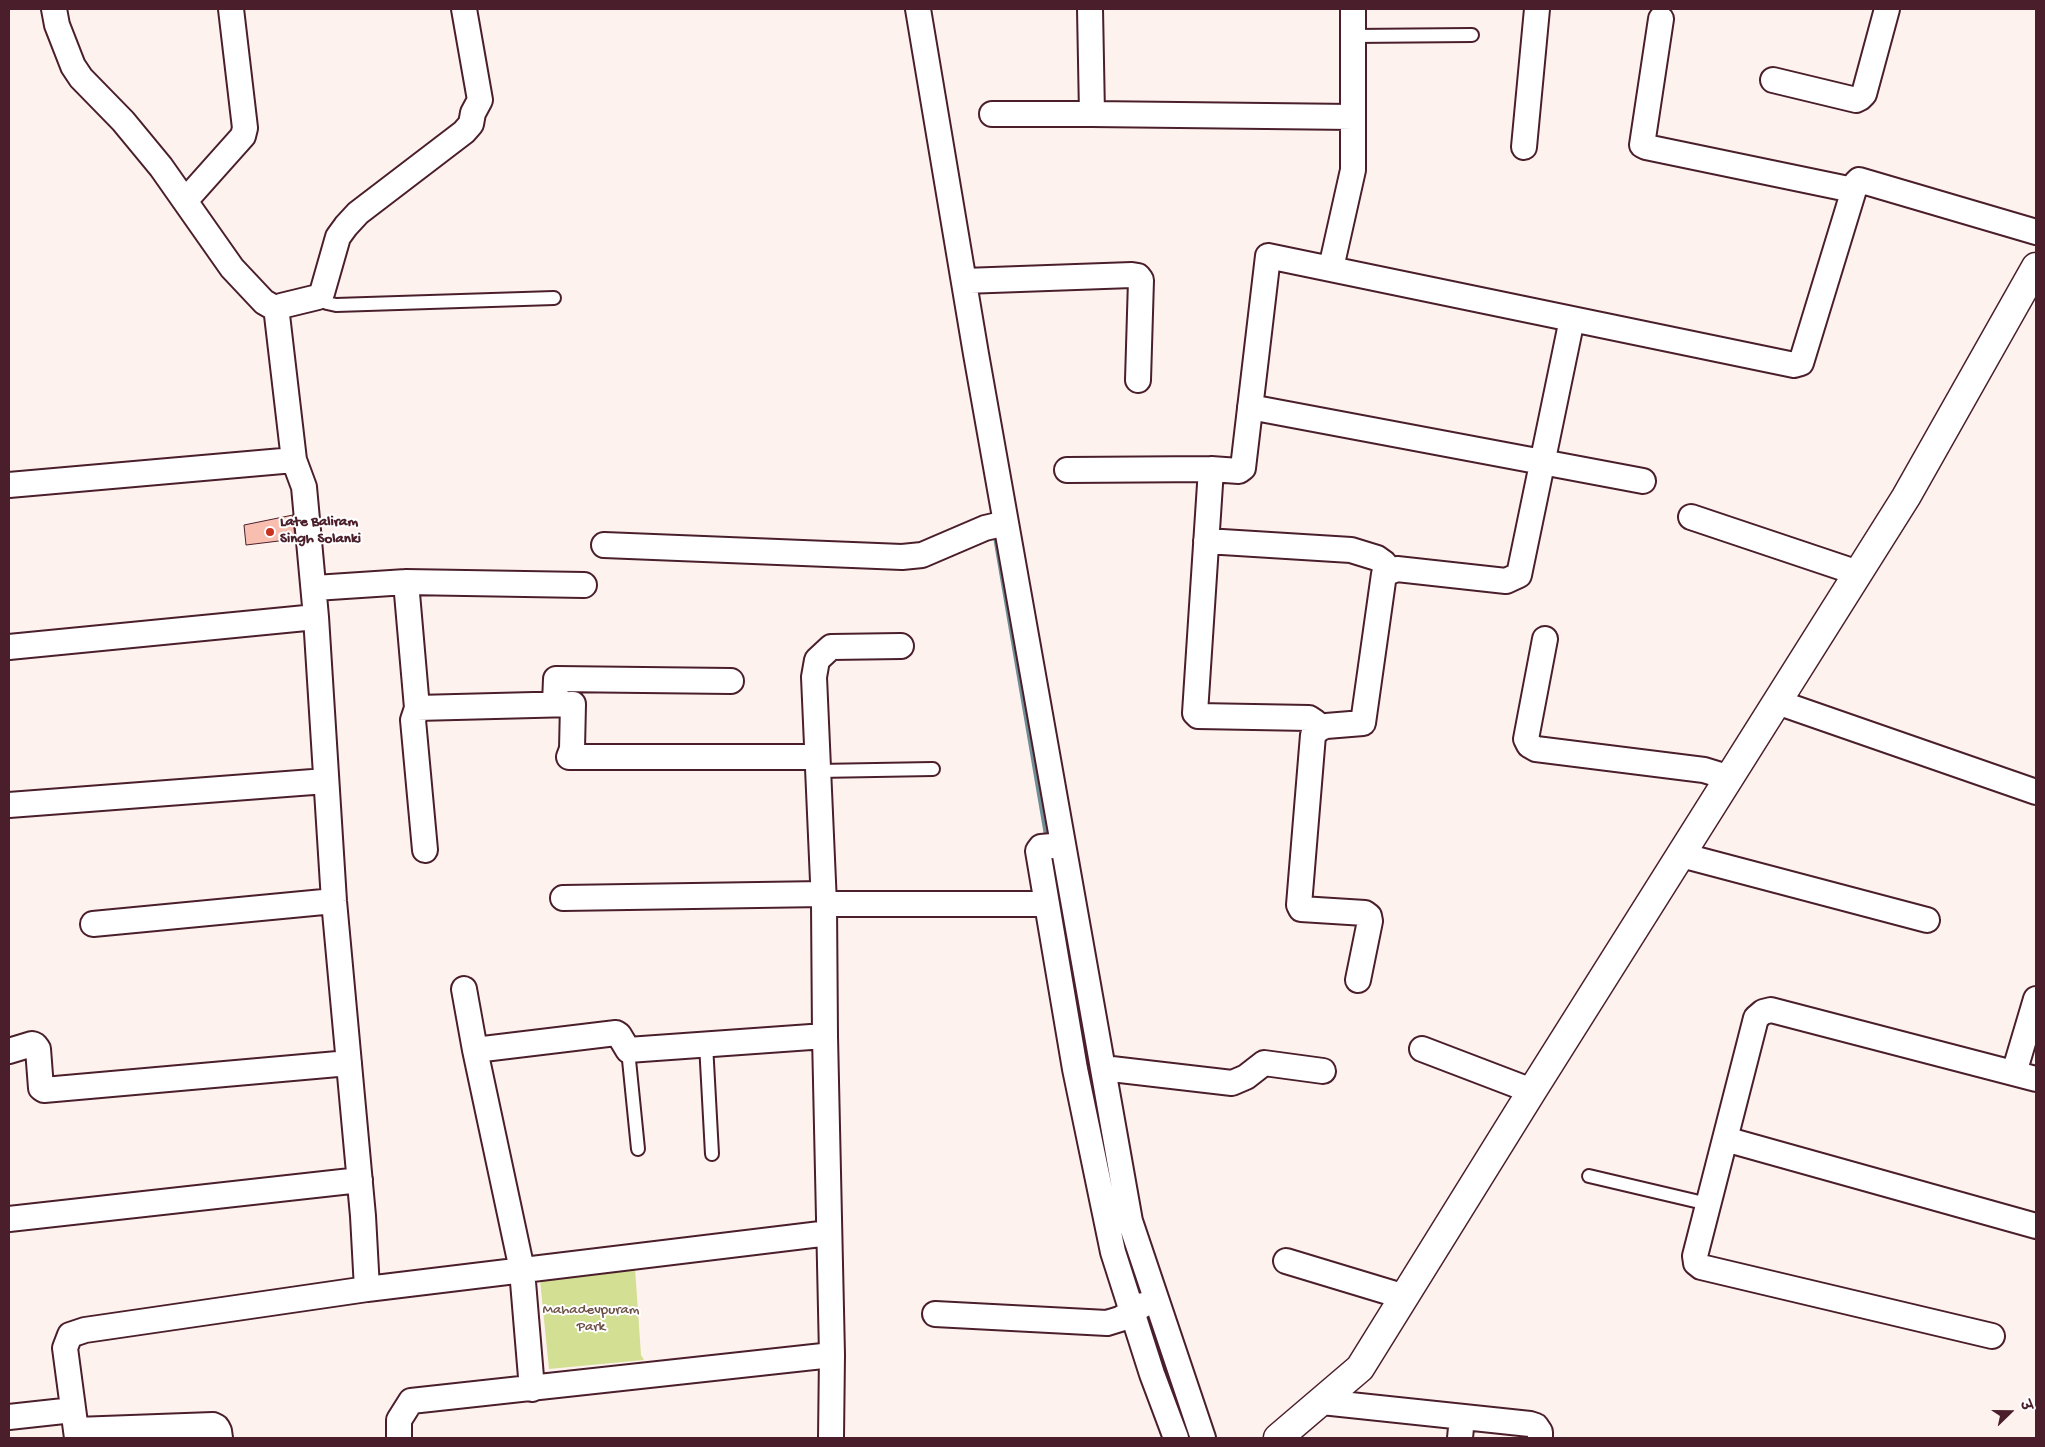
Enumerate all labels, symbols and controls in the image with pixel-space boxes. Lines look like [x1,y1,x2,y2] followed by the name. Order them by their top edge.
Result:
[280,514,361,549] place label: Late Baliram Singh Solanki
[264,526,276,538] marker: Late Baliram Singh Solanki
[543,1302,639,1337] park label: Mahadevpuram Park
[1985,1387,2035,1437] north arrow
[2015,1399,2034,1414] text: उ

